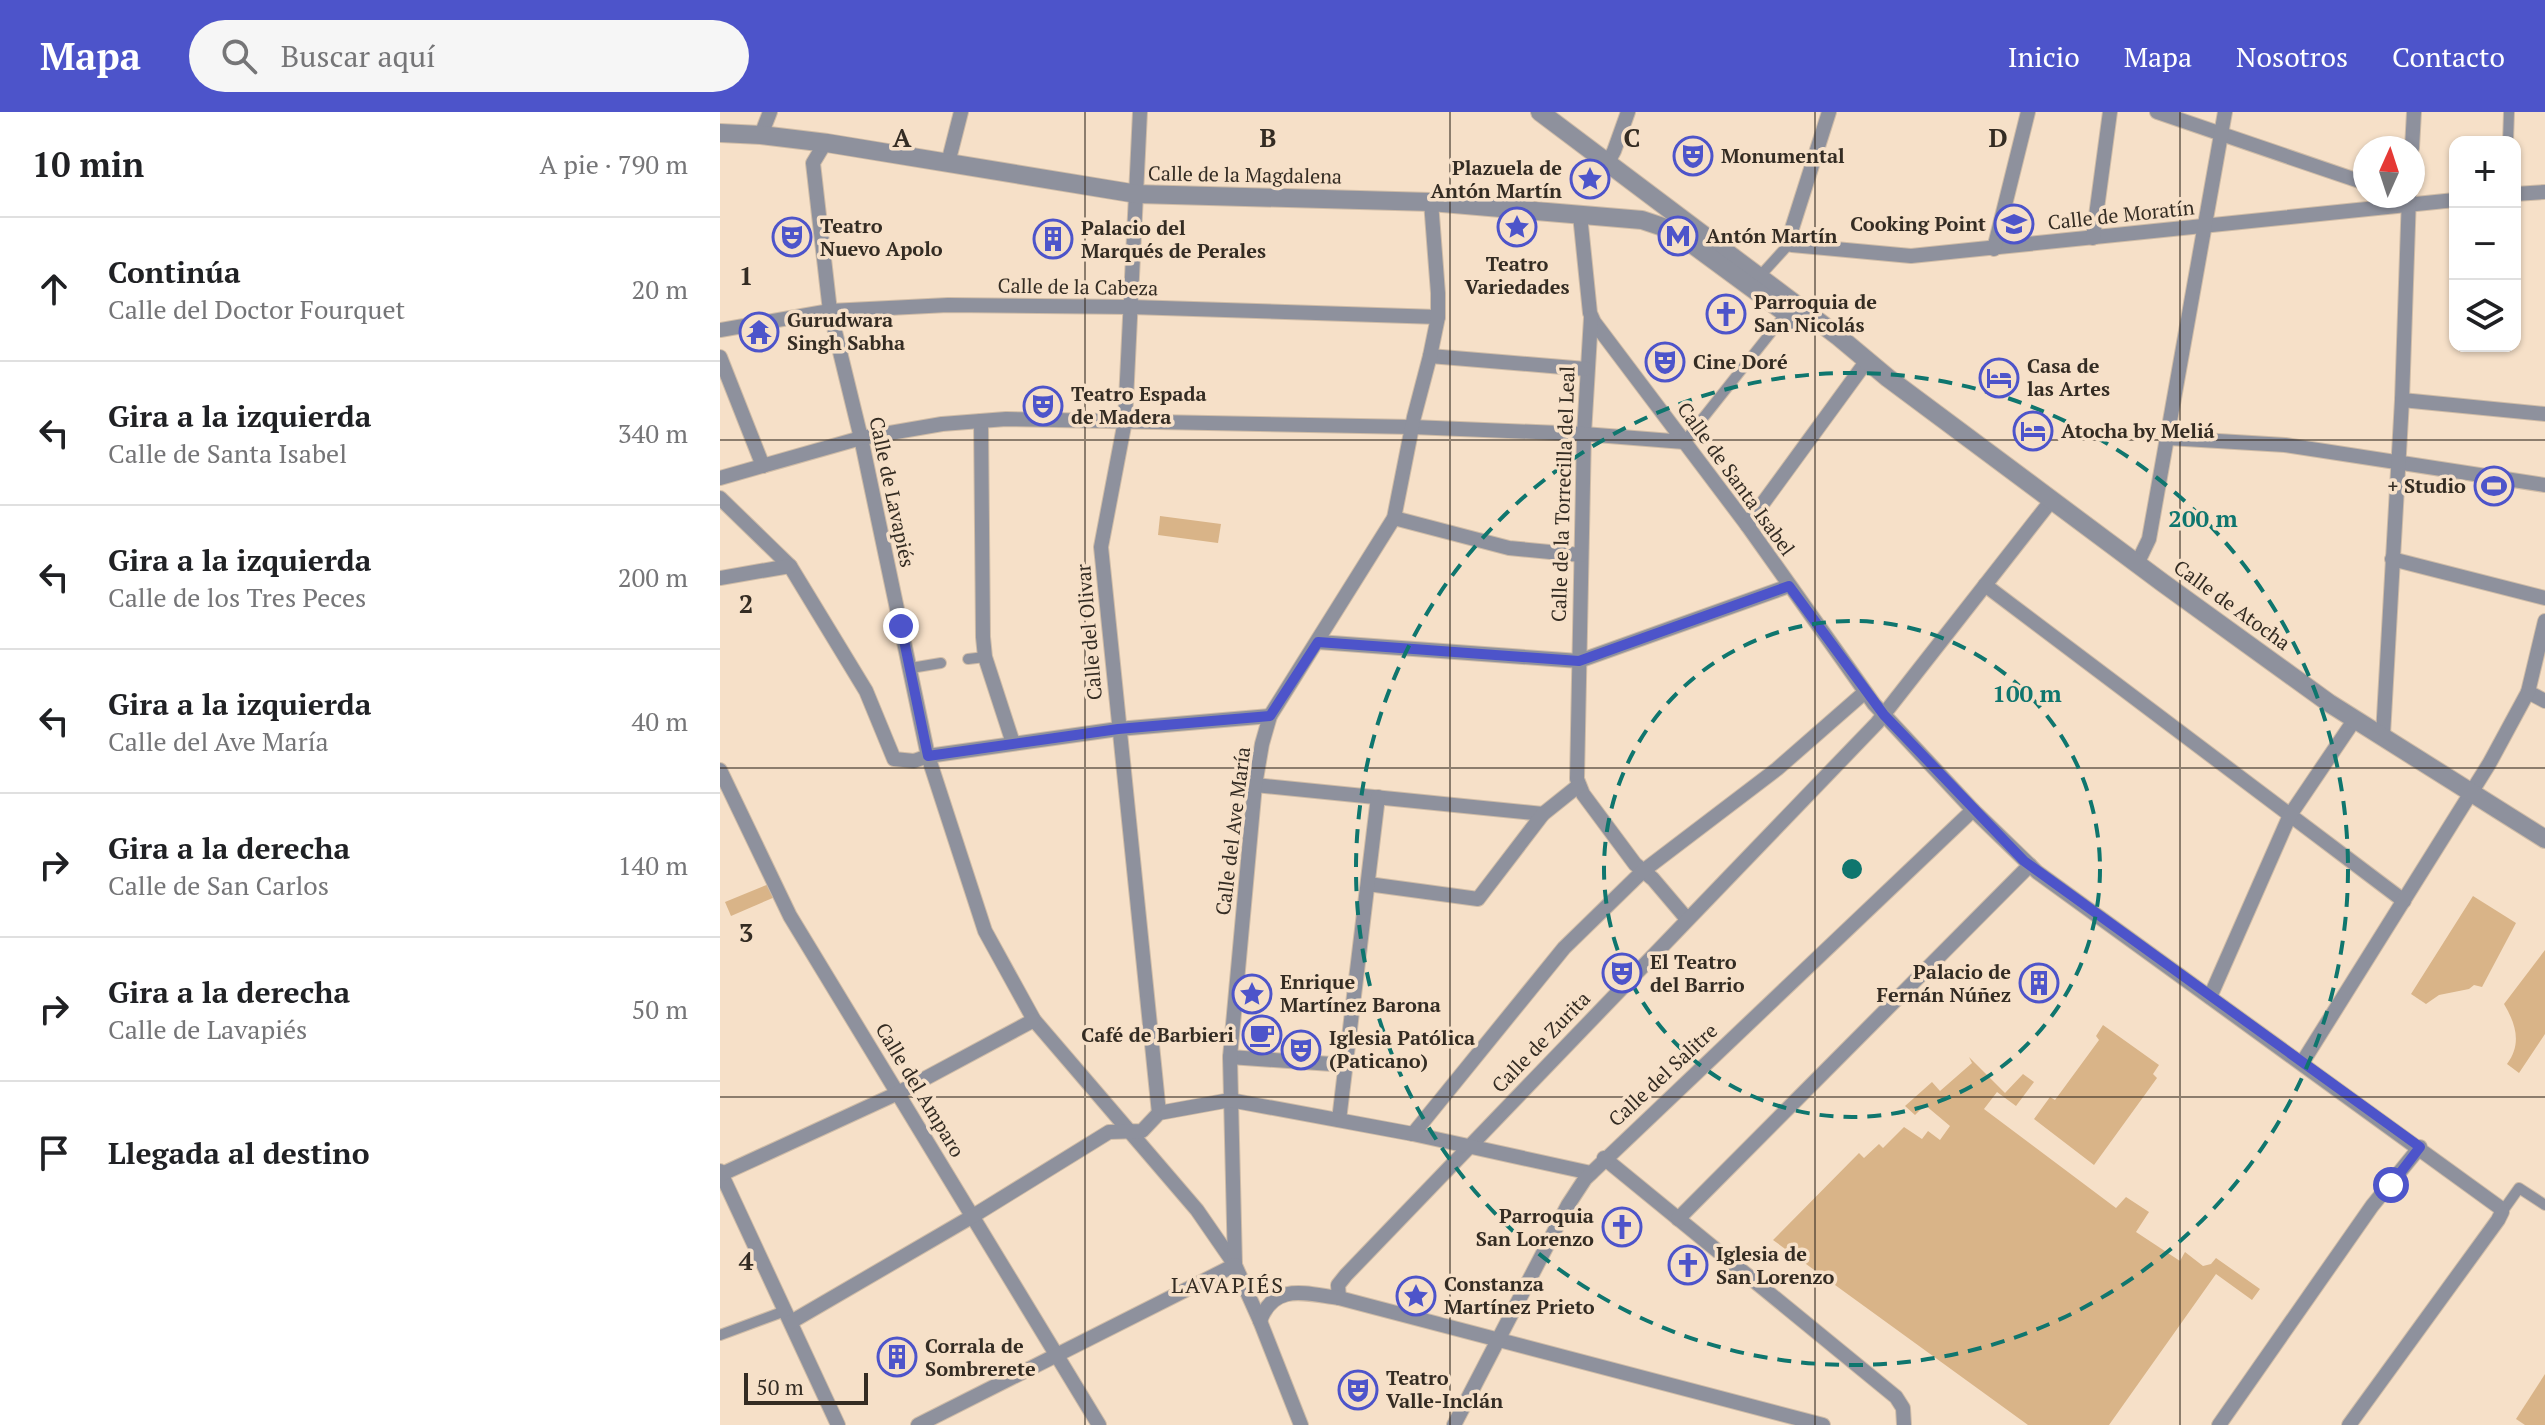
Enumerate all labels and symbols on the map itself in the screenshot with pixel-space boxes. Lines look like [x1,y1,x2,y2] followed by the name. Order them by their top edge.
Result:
[893,120,912,154] text: A
[1260,120,1276,154] text: B
[1624,120,1640,154] text: C
[1988,120,2008,154] text: D
[1672,135,1714,177] theatre icon: Monumental
[2353,136,2425,208] north arrow
[1721,142,1845,169] place label: Monumental
[1431,154,1562,204] place label: Plazuela de Antón Martín
[1569,158,1611,200] place icon: Plazuela de Antón Martín
[1148,159,1342,190] street label: Calle de la Magdalena
[2046,193,2196,236] street label: Calle de Moratín
[1993,203,2035,245] school or university icon: Cooking Point
[1496,206,1538,248] place icon: Teatro Variedades
[1850,210,1986,237] place label: Cooking Point
[820,212,943,262] place label: Teatro Nuevo Apolo
[1081,214,1266,264] place label: Palacio del Marqués de Perales
[1657,215,1699,257] metro station icon: Antón Martín
[771,216,813,258] theatre icon: Teatro Nuevo Apolo
[1032,218,1074,260] building icon: Palacio del Marqués de Perales
[1706,222,1838,249] place label: Antón Martín
[1465,250,1569,300] place label: Teatro Variedades
[739,258,753,292] text: 1
[998,272,1158,301] street label: Calle de la Cabeza
[1754,288,1877,338] place label: Parroquia de San Nicolás
[1705,293,1747,335] church icon: Parroquia de San Nicolás
[787,306,905,356] place label: Gurudwara Singh Sabha
[738,311,780,353] temple icon: Gurudwara Singh Sabha
[1644,341,1686,383] theatre icon: Cine Doré
[1693,348,1788,375] place label: Cine Doré
[2027,352,2110,402] place label: Casa de las Artes
[1978,357,2020,399] hotel icon: Casa de las Artes
[1545,366,1580,622] street label: Calle de la Torrecilla del Leal
[1071,380,1207,430] place label: Teatro Espada de Madera
[1022,385,1064,427] theatre icon: Teatro Espada de Madera
[1671,396,1801,561] street label: Calle de Santa Isabel
[2012,410,2054,452] hotel icon: Atocha by Meliá
[863,414,922,570] street label: Calle de Lavapiés
[2061,417,2215,444] place label: Atocha by Meliá
[2473,465,2515,507] sports icon: + Studio
[2387,472,2466,499] place label: + Studio
[2168,502,2238,534] text: 200 m
[2169,553,2296,656] street label: Calle de Atocha
[1069,562,1108,701] street label: Calle del Olivar
[739,586,753,620] text: 2
[883,608,919,644] route end
[1992,677,2062,709] text: 100 m
[1209,745,1256,917] street label: Calle del Ave María
[1838,855,1866,883] centre of rings
[739,915,753,949] text: 3
[1650,948,1745,998] place label: El Teatro del Barrio
[1601,952,1643,994] theatre icon: El Teatro del Barrio
[1876,958,2011,1008] place label: Palacio de Fernán Núñez
[2018,962,2060,1004] building icon: Palacio de Fernán Núñez
[1280,968,1441,1018] place label: Enrique Martínez Barona
[1231,973,1273,1015] place icon: Enrique Martínez Barona
[1485,985,1596,1098] street label: Calle de Zurita
[1241,1014,1283,1056] cafe icon: Café de Barbieri
[870,1017,971,1162] street label: Calle del Amparo
[1602,1017,1723,1132] street label: Calle del Salitre
[1081,1021,1234,1048] place label: Café de Barbieri
[1329,1024,1475,1074] place label: Iglesia Patólica (Paticano)
[1280,1029,1322,1071] theatre icon: Iglesia Patólica (Paticano)
[2373,1167,2409,1203] route start
[1476,1202,1594,1252] place label: Parroquia San Lorenzo
[1601,1206,1643,1248] church icon: Parroquia San Lorenzo
[1716,1240,1834,1290] place label: Iglesia de San Lorenzo
[739,1243,754,1277] text: 4
[1667,1244,1709,1286] church icon: Iglesia de San Lorenzo
[1171,1270,1285,1299] district label: LAVAPIÉS
[1444,1270,1595,1320] place label: Constanza Martínez Prieto
[1395,1275,1437,1317] place icon: Constanza Martínez Prieto
[925,1332,1036,1382] place label: Corrala de Sombrerete
[876,1336,918,1378] building icon: Corrala de Sombrerete
[1386,1364,1503,1414] place label: Teatro Valle-Inclán
[744,1369,868,1405] scale bar
[1337,1369,1379,1411] theatre icon: Teatro Valle-Inclán

